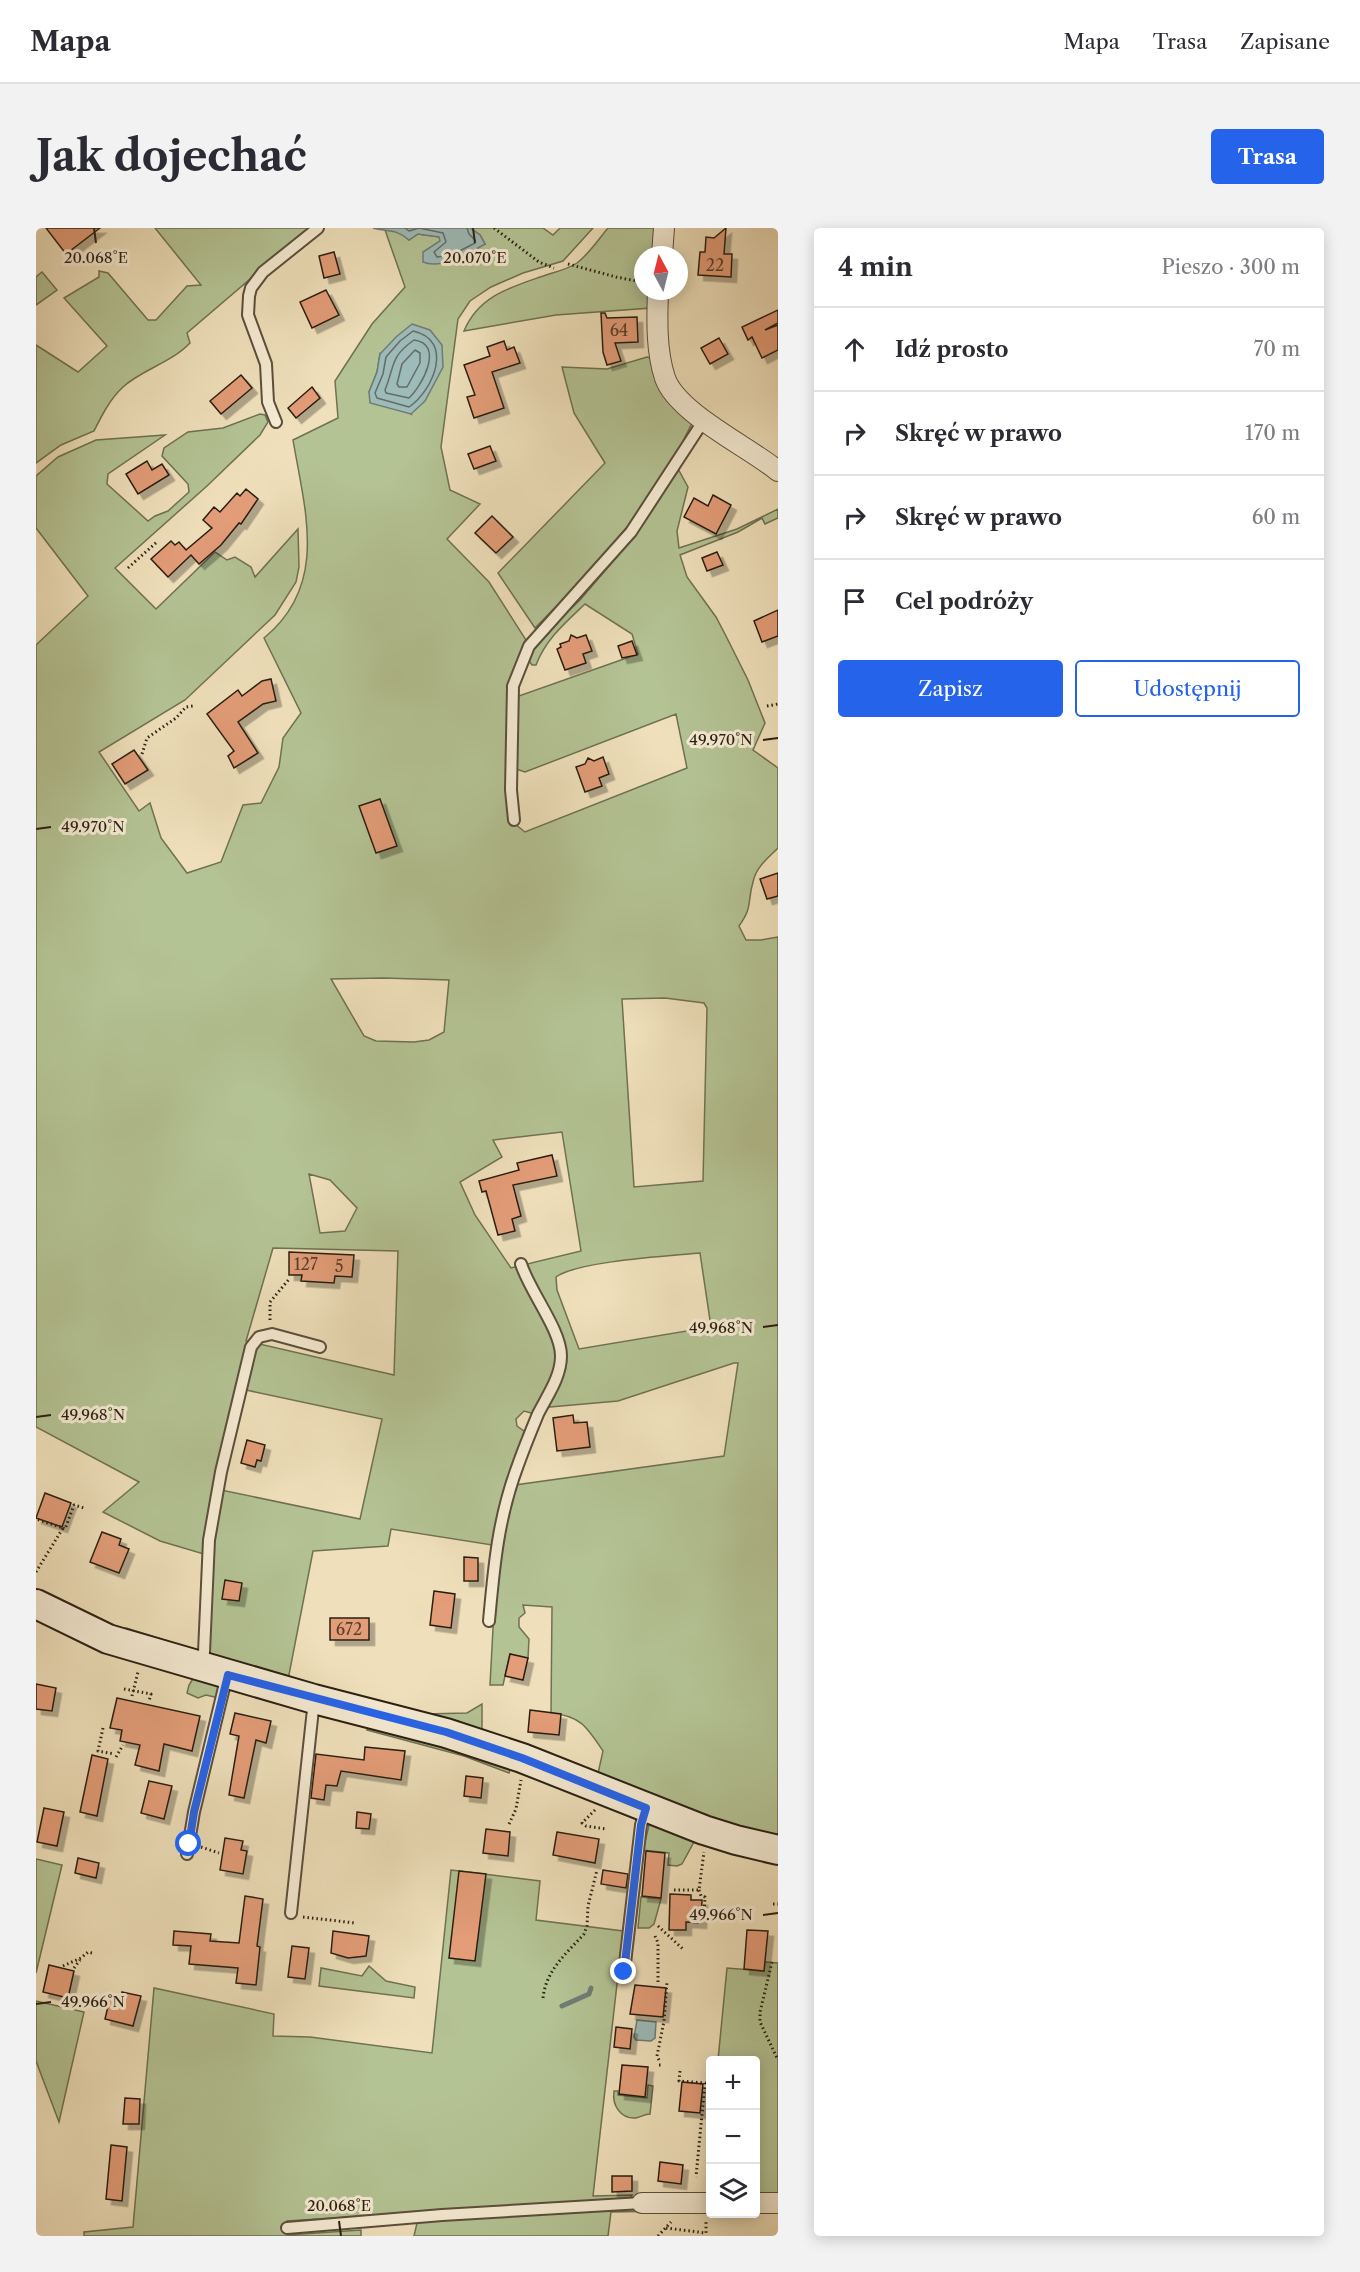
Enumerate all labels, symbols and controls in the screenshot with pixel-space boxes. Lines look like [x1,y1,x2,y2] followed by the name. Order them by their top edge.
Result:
[30,24,111,58] text: Mapa
[1064,29,1120,54] text: Mapa
[1153,29,1207,54] text: Trasa
[1240,29,1330,54] text: Zapisane
[1211,129,1324,184] button: Trasa
[36,130,307,182] text: Jak dojechać
[634,246,688,300] north arrow
[64,248,128,267] text: 20.068°E
[443,248,507,267] text: 20.070°E
[838,251,913,283] text: 4 min
[706,255,724,275] house number: 22
[1162,255,1300,279] text: Pieszo · 300 m
[610,320,628,340] house number: 64
[838,333,871,366] icon: ahead
[895,336,1009,363] text: Idź prosto
[1254,337,1300,361] text: 70 m
[838,417,871,450] icon: right
[895,420,1062,447] text: Skręć w prawo
[1245,421,1300,445] text: 170 m
[838,501,871,534] icon: right
[895,504,1062,531] text: Skręć w prawo
[1252,505,1300,529] text: 60 m
[838,585,871,618] icon: arrive
[895,588,1033,615] text: Cel podróży
[838,660,1063,717] button: Zapisz
[1075,660,1300,717] button: Udostępnij
[689,730,753,749] text: 49.970°N
[61,817,125,836] text: 49.970°N
[294,1254,318,1274] house number: 127
[335,1256,343,1276] house number: 5
[689,1318,753,1337] text: 49.968°N
[61,1405,125,1424] text: 49.968°N
[336,1619,362,1639] house number: 672
[175,1830,201,1856] route start
[689,1905,753,1924] text: 49.966°N
[610,1958,636,1984] route end
[61,1992,125,2011] text: 49.966°N
[706,2056,760,2218] map controls
[706,2056,760,2110] button: +
[706,2110,760,2164] button: −
[706,2164,760,2218] button: layers
[307,2196,371,2215] text: 20.068°E

